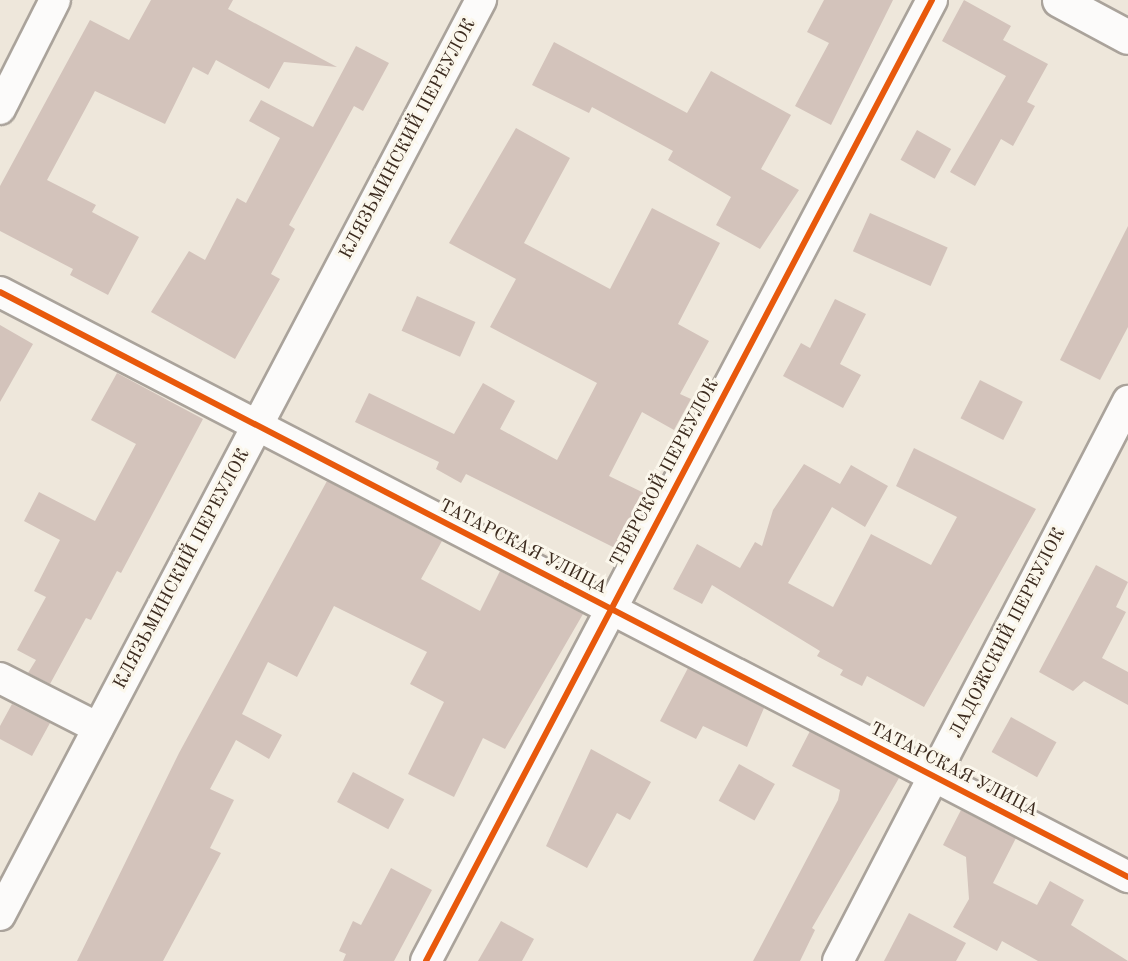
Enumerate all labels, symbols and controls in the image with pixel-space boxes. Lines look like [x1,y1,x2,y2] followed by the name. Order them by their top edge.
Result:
[335,15,481,263] street label: КЛЯЗЬМИНСКИЙ ПЕРЕУЛОК
[606,375,724,571] street label: ТВЕРСКОЙ ПЕРЕУЛОК
[109,445,255,693] street label: КЛЯЗЬМИНСКИЙ ПЕРЕУЛОК
[435,495,611,599] street label: ТАТАРСКАЯ УЛИЦА
[945,524,1071,742] street label: ЛАДОЖСКИЙ ПЕРЕУЛОК
[866,718,1042,822] street label: ТАТАРСКАЯ УЛИЦА

